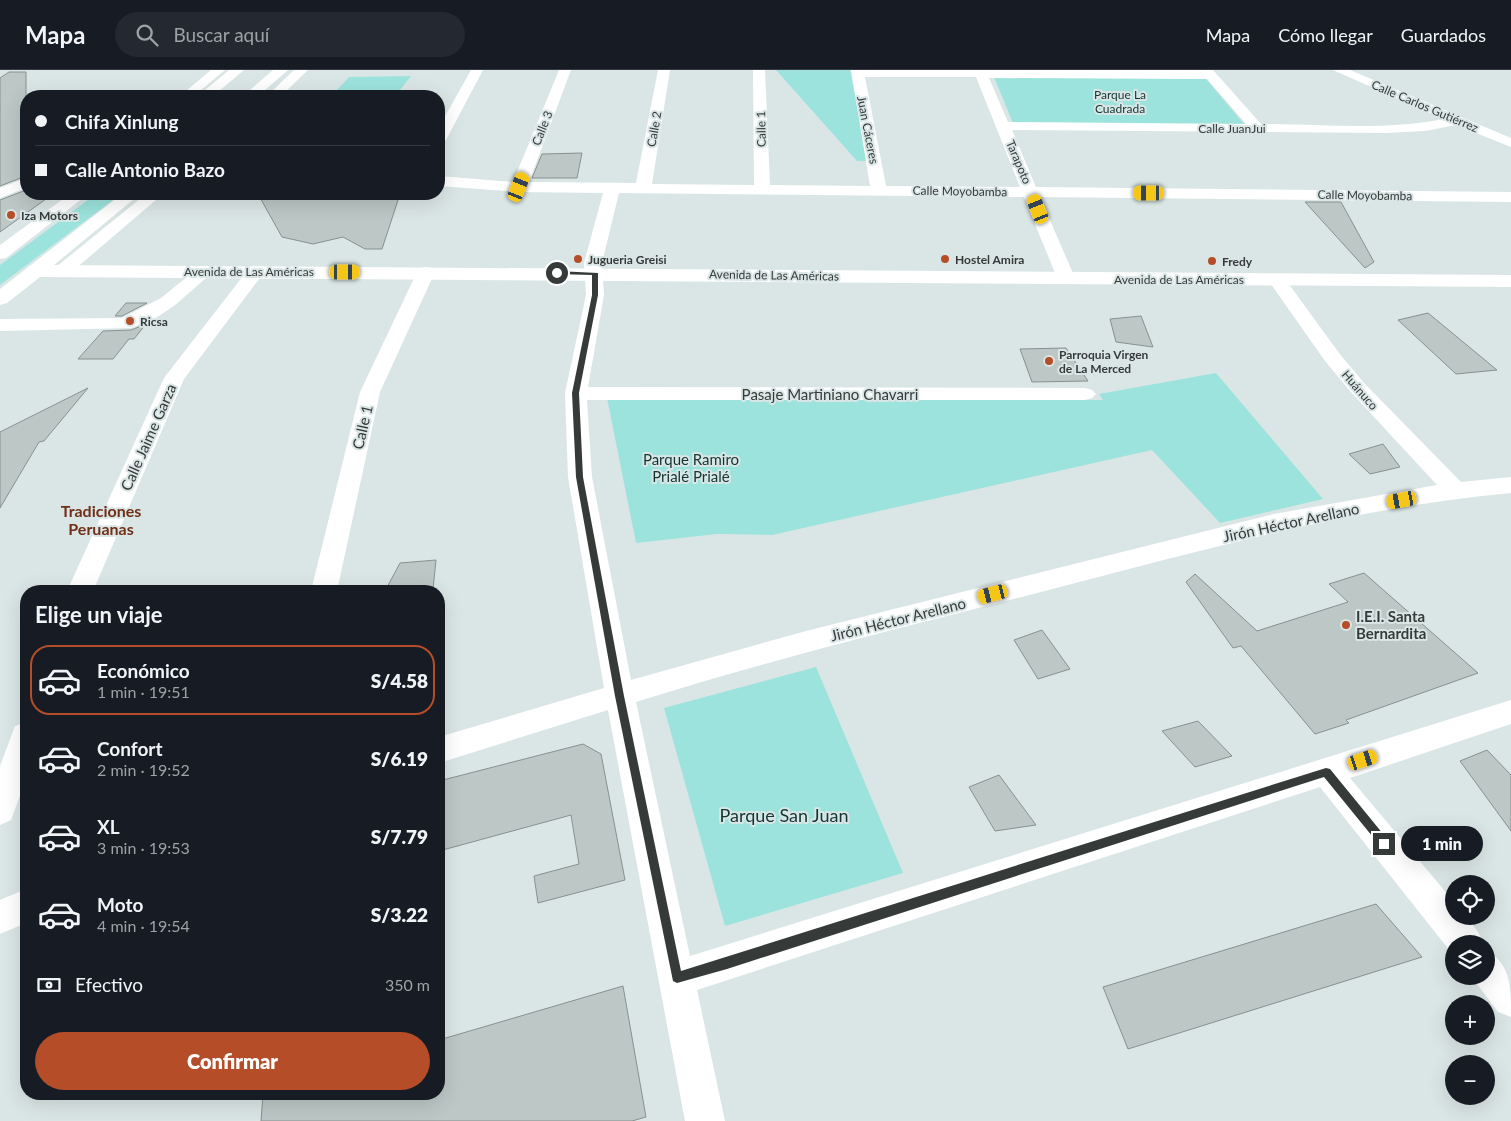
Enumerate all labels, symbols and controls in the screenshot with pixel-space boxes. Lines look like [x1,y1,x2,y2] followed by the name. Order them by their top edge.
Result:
[115,12,465,57] search box
[25,20,85,49] text: Mapa
[133,21,161,49] icon: search
[173,23,269,46] text: Buscar aquí
[1206,24,1250,46] text: Mapa
[1278,24,1373,46] text: Cómo llegar
[1401,24,1486,46] text: Guardados
[1369,77,1481,136] street label: Calle Carlos Gutiérrez
[1094,87,1146,116] park label: Parque La Cuadrada
[854,95,882,165] street label: Juan Cáceres
[528,108,556,148] street label: Calle 3
[65,110,179,133] text: Chifa Xinlung
[643,110,665,148] street label: Calle 2
[753,111,769,147] street label: Calle 1
[1198,121,1266,136] street label: Calle JuanJui
[1003,138,1035,186] street label: Tarapoto
[65,158,225,181] text: Calle Antonio Bazo
[506,170,531,204] car
[913,183,1007,199] street label: Calle Moyobamba
[1134,186,1164,201] car
[1318,187,1412,203] street label: Calle Moyobamba
[1025,192,1050,226] car
[21,208,78,223] place label: Iza Motors
[5,209,17,221] marker: Iza Motors
[588,252,667,267] place label: Jugueria Greisi
[955,252,1024,267] place label: Hostel Amira
[572,253,584,265] marker: Jugueria Greisi
[939,253,951,265] marker: Hostel Amira
[1222,254,1253,269] place label: Fredy
[1206,255,1218,267] marker: Fredy
[546,262,568,284] route start
[184,264,314,279] street label: Avenida de Las Américas
[330,265,360,280] car
[709,266,839,284] street label: Avenida de Las Américas
[1114,272,1244,287] street label: Avenida de Las Américas
[140,314,168,329] place label: Ricsa
[124,315,136,327] marker: Ricsa
[1059,347,1149,376] place label: Parroquia Virgen de La Merced
[1043,355,1055,367] marker: Parroquia Virgen de La Merced
[1339,367,1381,413] street label: Huánuco
[116,381,180,493] street label: Calle Jaime Garza
[742,385,918,403] street label: Pasaje Martiniano Chavarri
[348,403,376,451] street label: Calle 1
[643,450,739,485] park label: Parque Ramiro Prialé Prialé
[1385,490,1418,510] car
[1221,499,1361,545] street label: Jirón Héctor Arellano
[61,501,141,538] district label: Tradiciones Peruanas
[976,583,1009,605] car
[828,593,968,645] street label: Jirón Héctor Arellano
[35,601,163,628] text: Elige un viaje
[1356,607,1426,642] place label: I.E.I. Santa Bernardita
[1340,619,1352,631] marker: I.E.I. Santa Bernardita
[37,658,82,703] icon: car
[97,659,190,682] text: Económico
[371,669,428,692] text: S/4.58
[97,682,190,701] text: 1 min · 19:51
[37,736,82,781] icon: car
[97,737,162,760] text: Confort
[371,747,428,770] text: S/6.19
[1346,748,1379,772] car
[97,760,190,779] text: 2 min · 19:52
[720,804,849,826] park label: Parque San Juan
[37,814,82,859] icon: car
[97,815,120,838] text: XL
[371,825,428,848] text: S/7.79
[1402,826,1484,862] callout: 1 min
[1373,833,1395,855] route end
[1422,834,1462,853] text: 1 min
[97,838,190,857] text: 3 min · 19:53
[1445,875,1495,1105] map controls
[1445,875,1495,925] button: locate
[37,892,82,937] icon: car
[97,893,143,916] text: Moto
[371,903,428,926] text: S/3.22
[97,916,190,935] text: 4 min · 19:54
[1445,935,1495,985] button: layers
[35,971,63,999] icon: cash
[75,973,143,996] text: Efectivo
[385,975,430,994] text: 350 m
[1445,995,1495,1045] button: +
[35,1032,430,1090] button: Confirmar
[1445,1055,1495,1105] button: −

